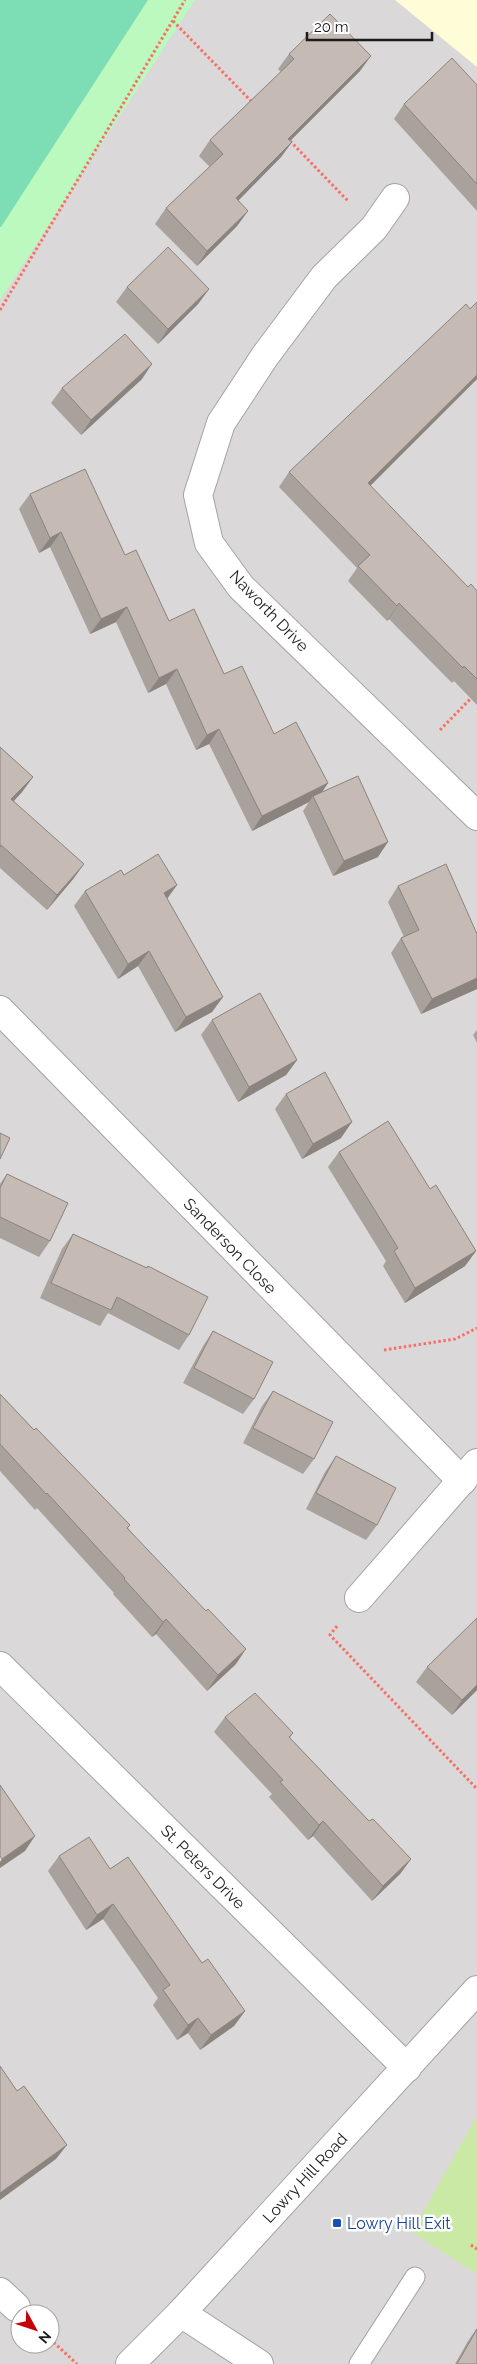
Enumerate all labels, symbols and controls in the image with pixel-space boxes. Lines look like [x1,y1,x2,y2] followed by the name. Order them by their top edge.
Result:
[307,10,432,42] scale bar
[314,18,349,36] text: 20 m
[226,566,312,656] street label: Naworth Drive
[180,1194,280,1298] street label: Sanderson Close
[157,1821,249,1913] street label: St. Peters Drive
[259,2129,351,2227] street label: Lowry Hill Road
[347,2214,451,2233] place label: Lowry Hill Exit
[331,2217,343,2229] marker: Lowry Hill Exit
[10,2304,60,2354] north arrow
[35,2328,55,2347] text: N

